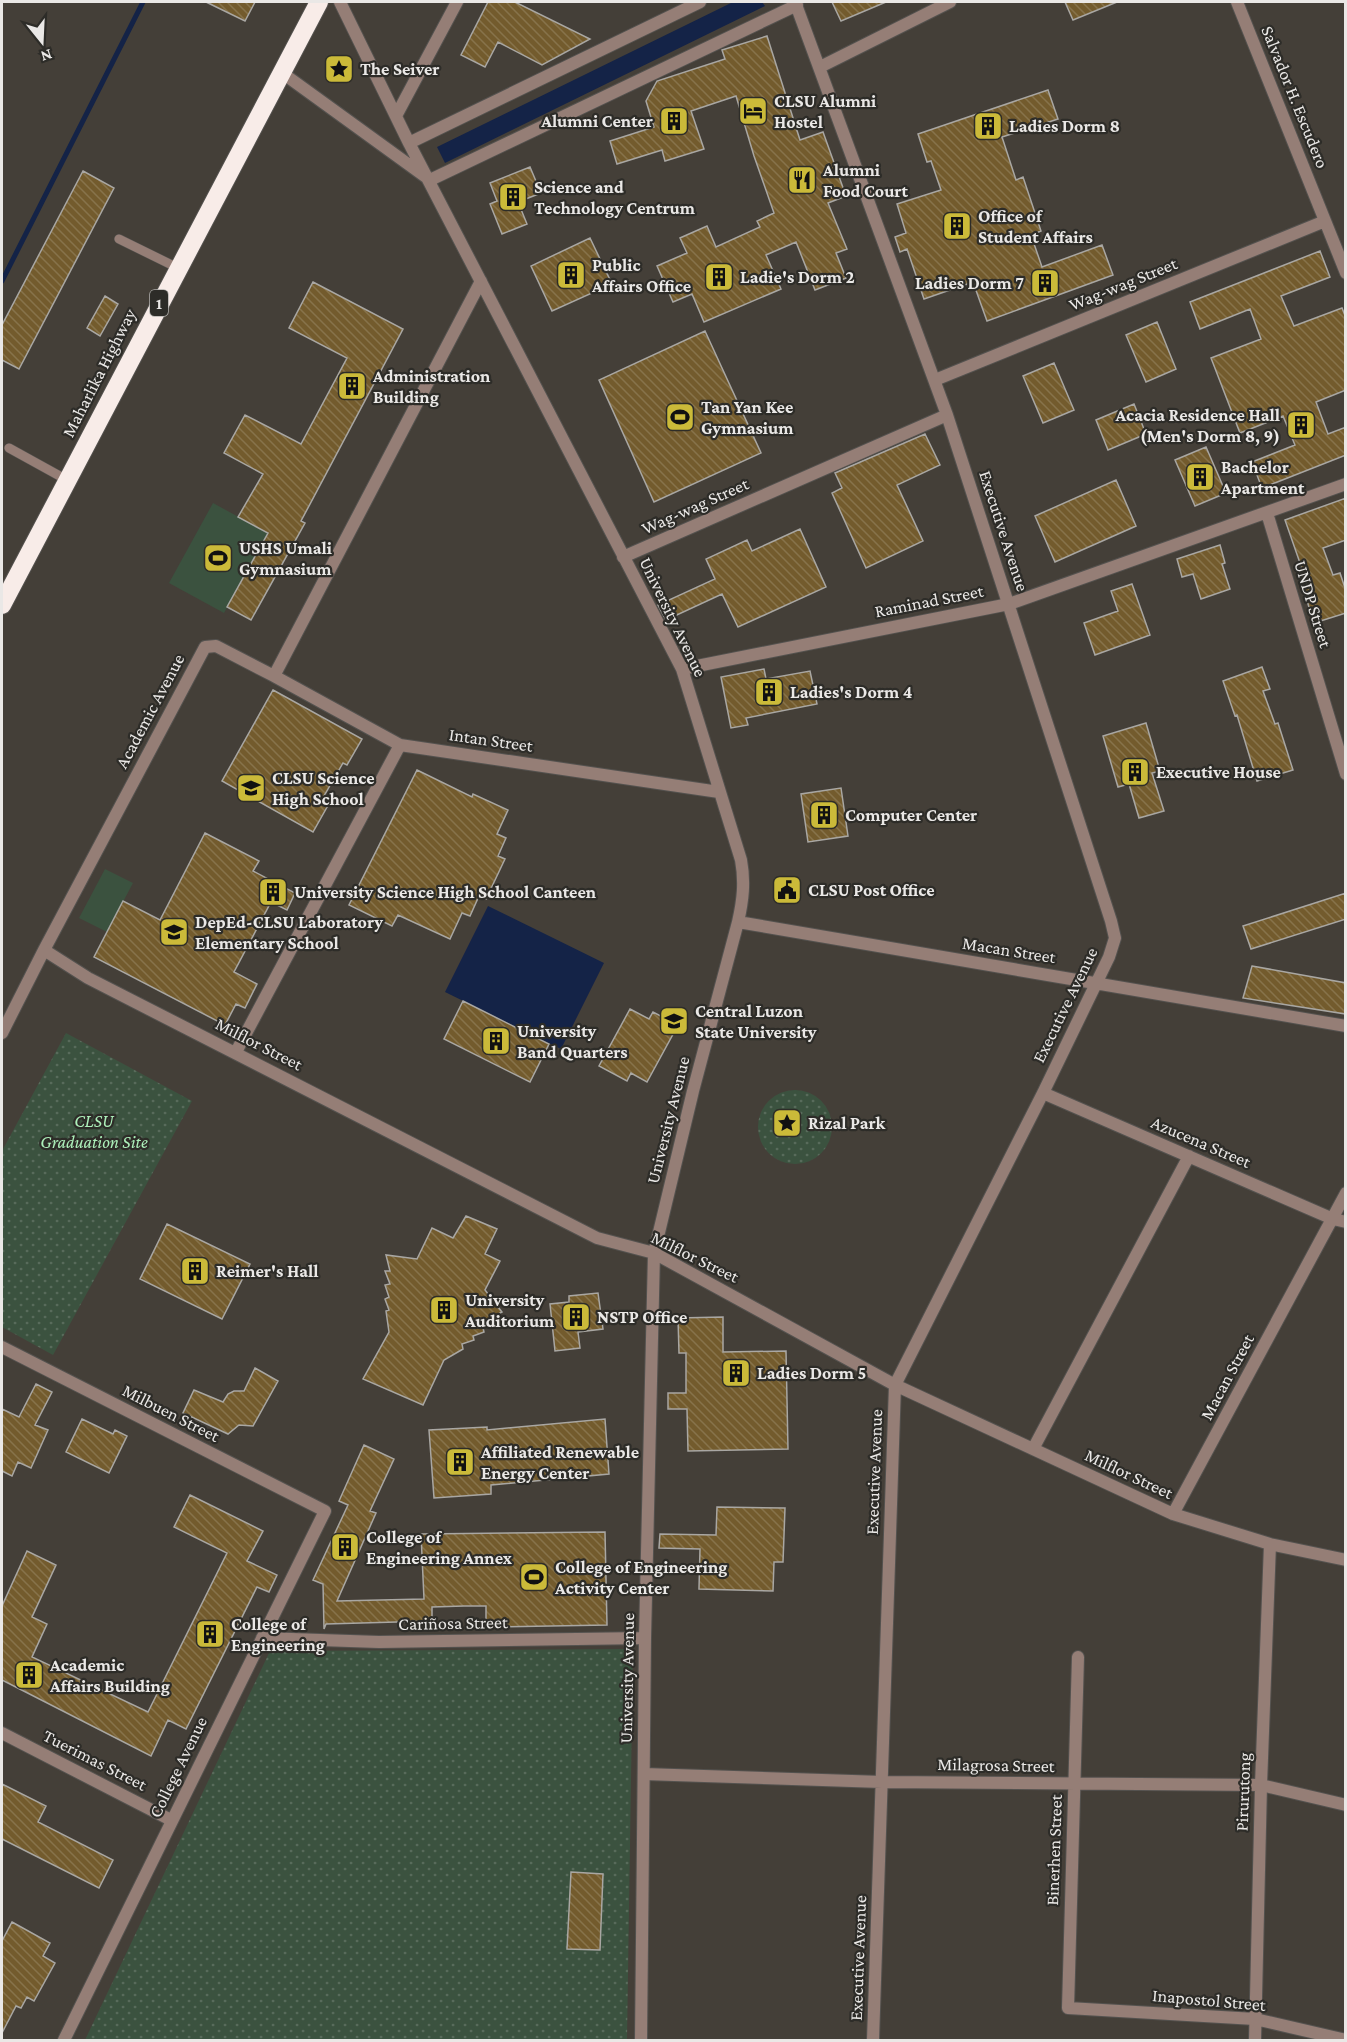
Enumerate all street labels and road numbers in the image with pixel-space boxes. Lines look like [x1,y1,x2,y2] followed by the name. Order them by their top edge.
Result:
[1257,23,1333,171] street label: Salvador H. Escudero
[1066,253,1181,315] street label: Wag-wag Street
[150,290,168,316] road number: 1
[58,305,140,441] street label: Maharlika Highway
[975,468,1033,594] street label: Executive Avenue
[638,473,752,538] street label: Wag-wag Street
[635,554,711,680] street label: University Avenue
[1290,558,1336,651] street label: UNDP Street
[873,580,986,621] street label: Raminad Street
[111,650,189,772] street label: Academic Avenue
[448,724,535,756] street label: Intan Street
[961,933,1058,967] street label: Macan Street
[1028,944,1102,1066] street label: Executive Avenue
[212,1014,307,1075] street label: Milflor Street
[642,1054,694,1186] street label: University Avenue
[1148,1112,1255,1172] street label: Azucena Street
[648,1227,743,1287] street label: Milflor Street
[1196,1330,1258,1423] street label: Macan Street
[119,1380,224,1447] street label: Milbuen Street
[862,1409,886,1535] street label: Executive Avenue
[1082,1445,1177,1504] street label: Milflor Street
[398,1612,509,1634] street label: Cariñosa Street
[616,1612,638,1744] street label: University Avenue
[145,1713,211,1821] street label: College Avenue
[40,1725,151,1795] street label: Tuerimas Street
[1232,1752,1254,1832] street label: Pirurutong
[937,1754,1056,1776] street label: Milagrosa Street
[1042,1793,1066,1906] street label: Binerhen Street
[846,1895,870,2021] street label: Executive Avenue
[1151,1985,1268,2015] street label: Inapostol Street

